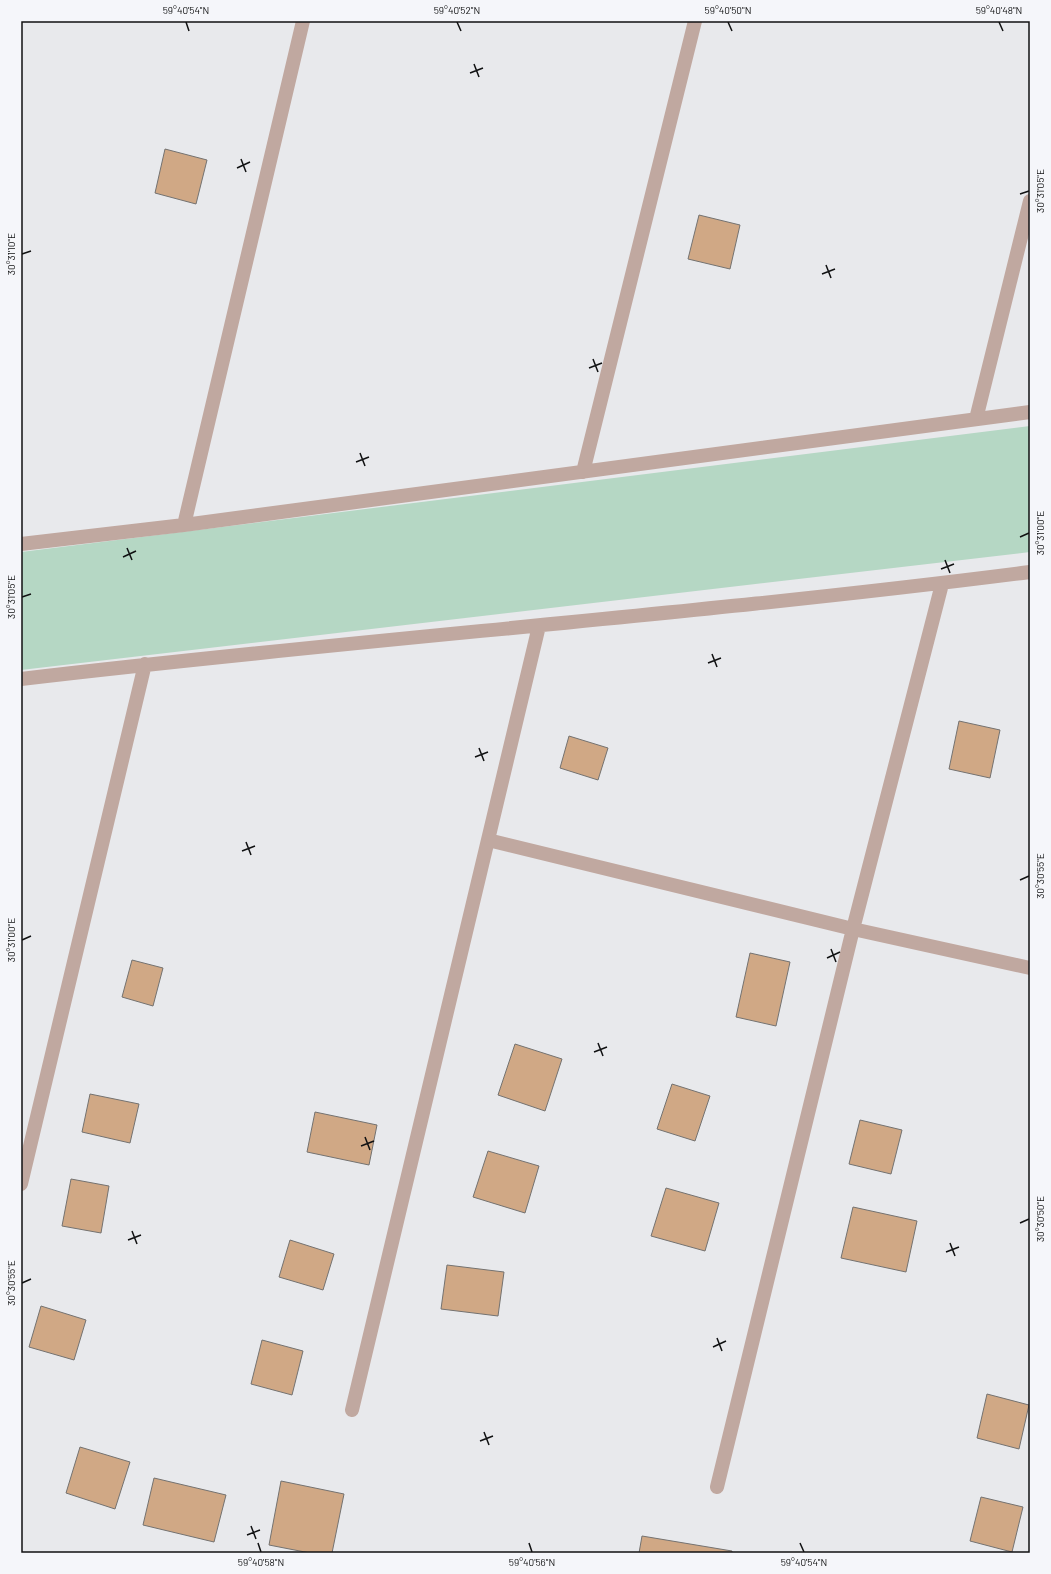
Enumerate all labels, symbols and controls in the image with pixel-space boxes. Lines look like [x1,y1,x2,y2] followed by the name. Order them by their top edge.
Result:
[163,4,209,16] text: 59°40'54"N
[434,4,480,16] text: 59°40'52"N
[705,4,751,16] text: 59°40'50"N
[976,4,1022,16] text: 59°40'48"N
[1034,169,1046,213] text: 30°31'05"E
[5,233,17,275] text: 30°31'10"E
[1034,511,1046,555] text: 30°31'00"E
[5,575,17,619] text: 30°31'05"E
[1034,853,1046,899] text: 30°30'55"E
[5,918,17,962] text: 30°31'00"E
[1034,1196,1046,1242] text: 30°30'50"E
[5,1260,17,1306] text: 30°30'55"E
[238,1556,284,1568] text: 59°40'58"N
[509,1556,555,1568] text: 59°40'56"N
[781,1556,827,1568] text: 59°40'54"N

